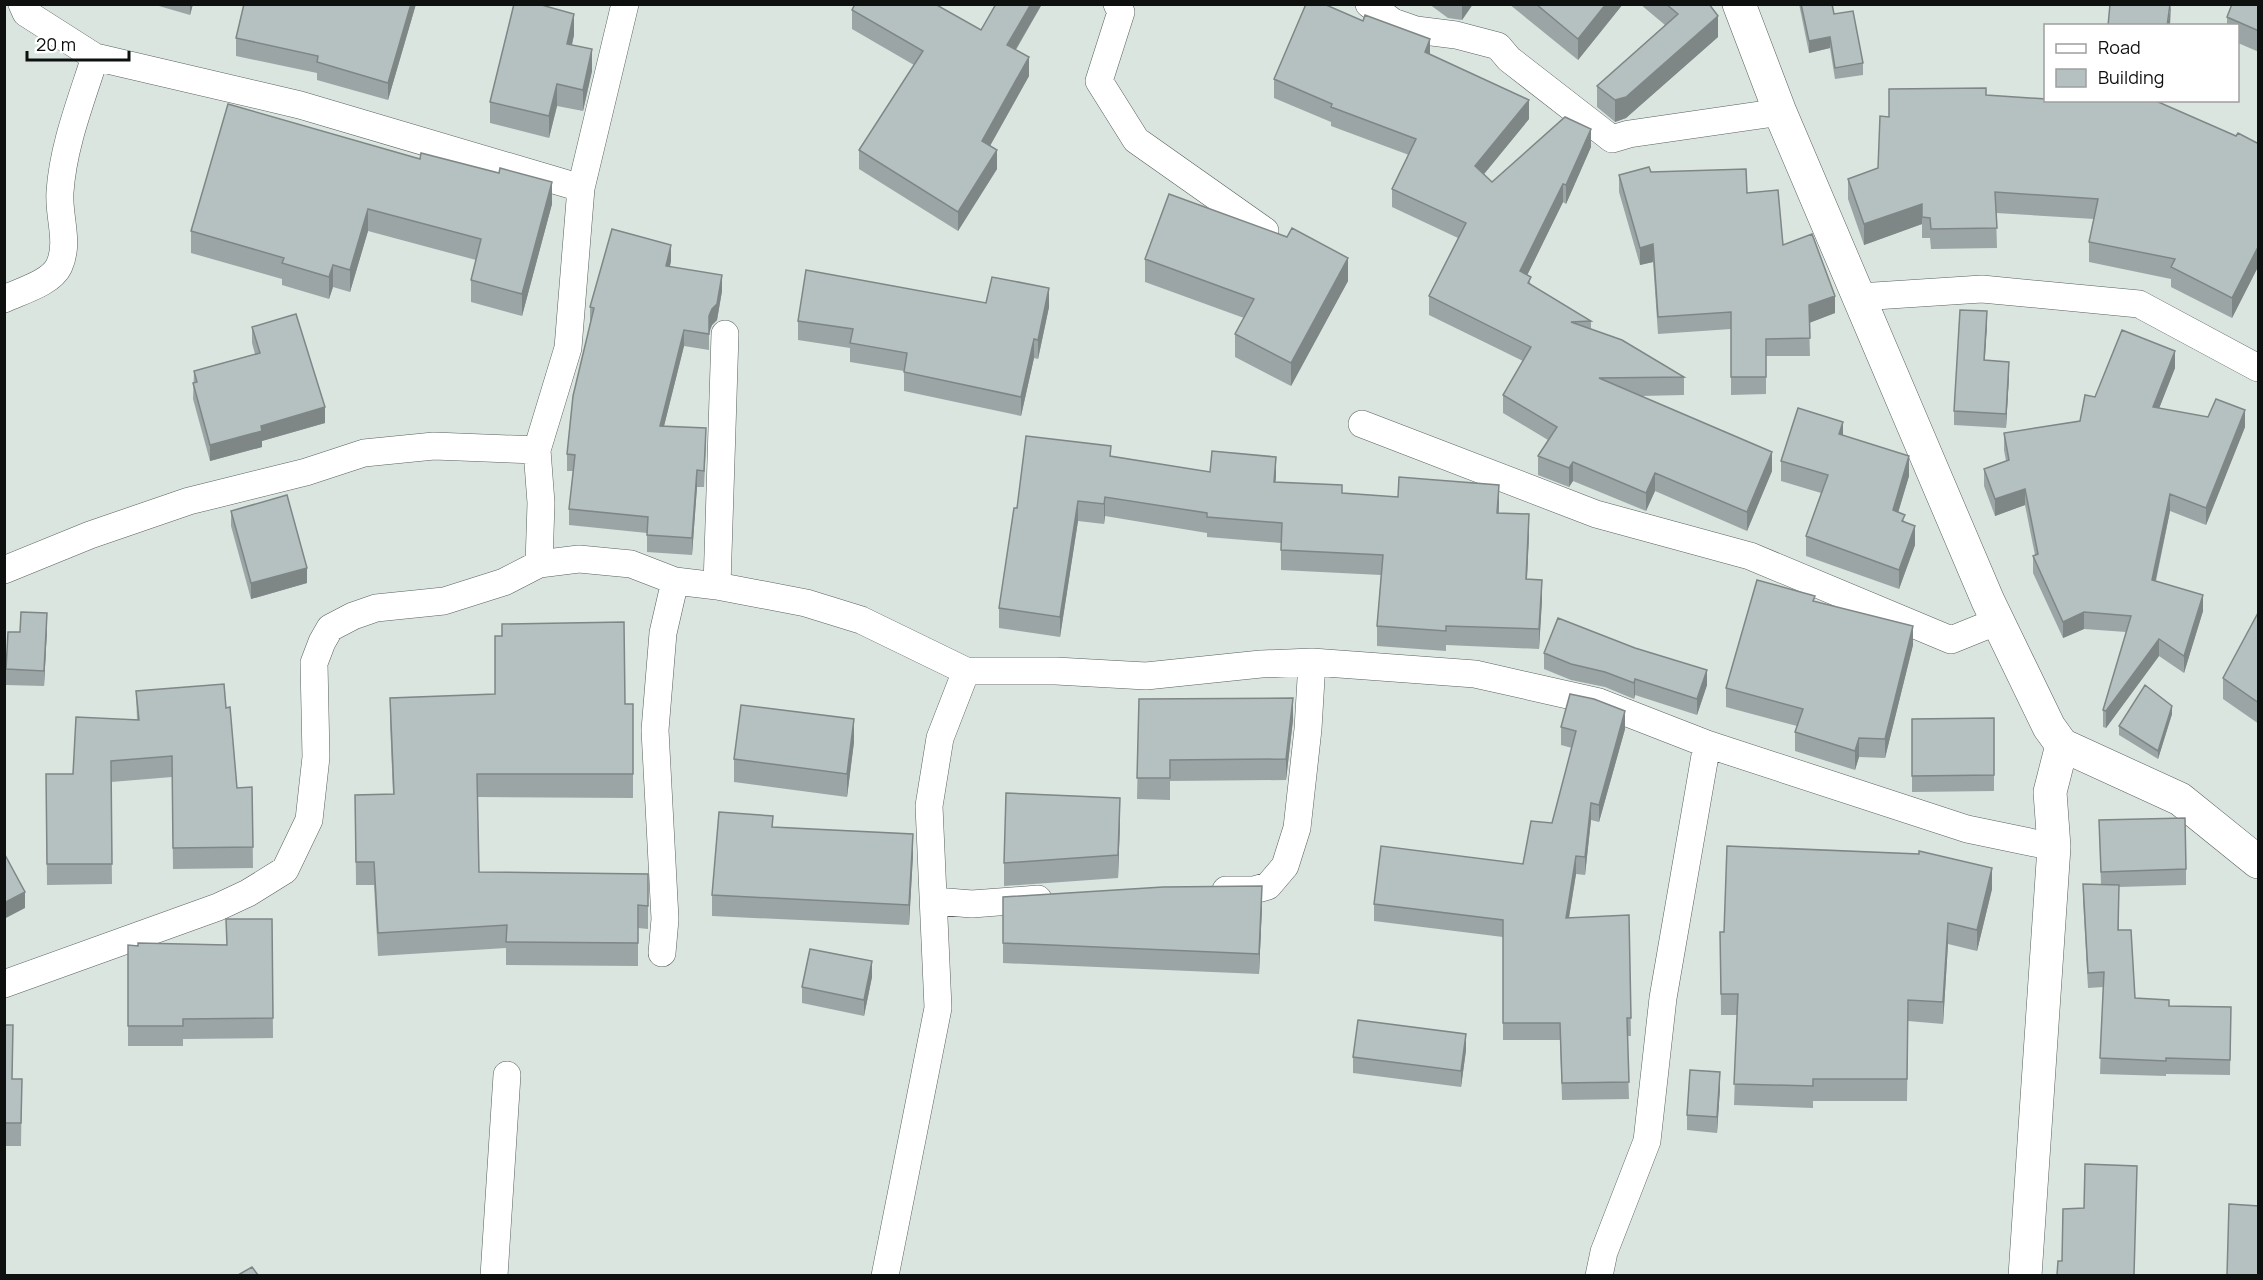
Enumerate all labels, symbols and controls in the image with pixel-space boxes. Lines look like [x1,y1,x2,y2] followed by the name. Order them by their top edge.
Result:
[27,24,129,62] scale bar
[2044,24,2239,102] legend
[36,32,76,56] text: 20 m
[2098,35,2141,59] text: Road
[2098,65,2164,89] text: Building

